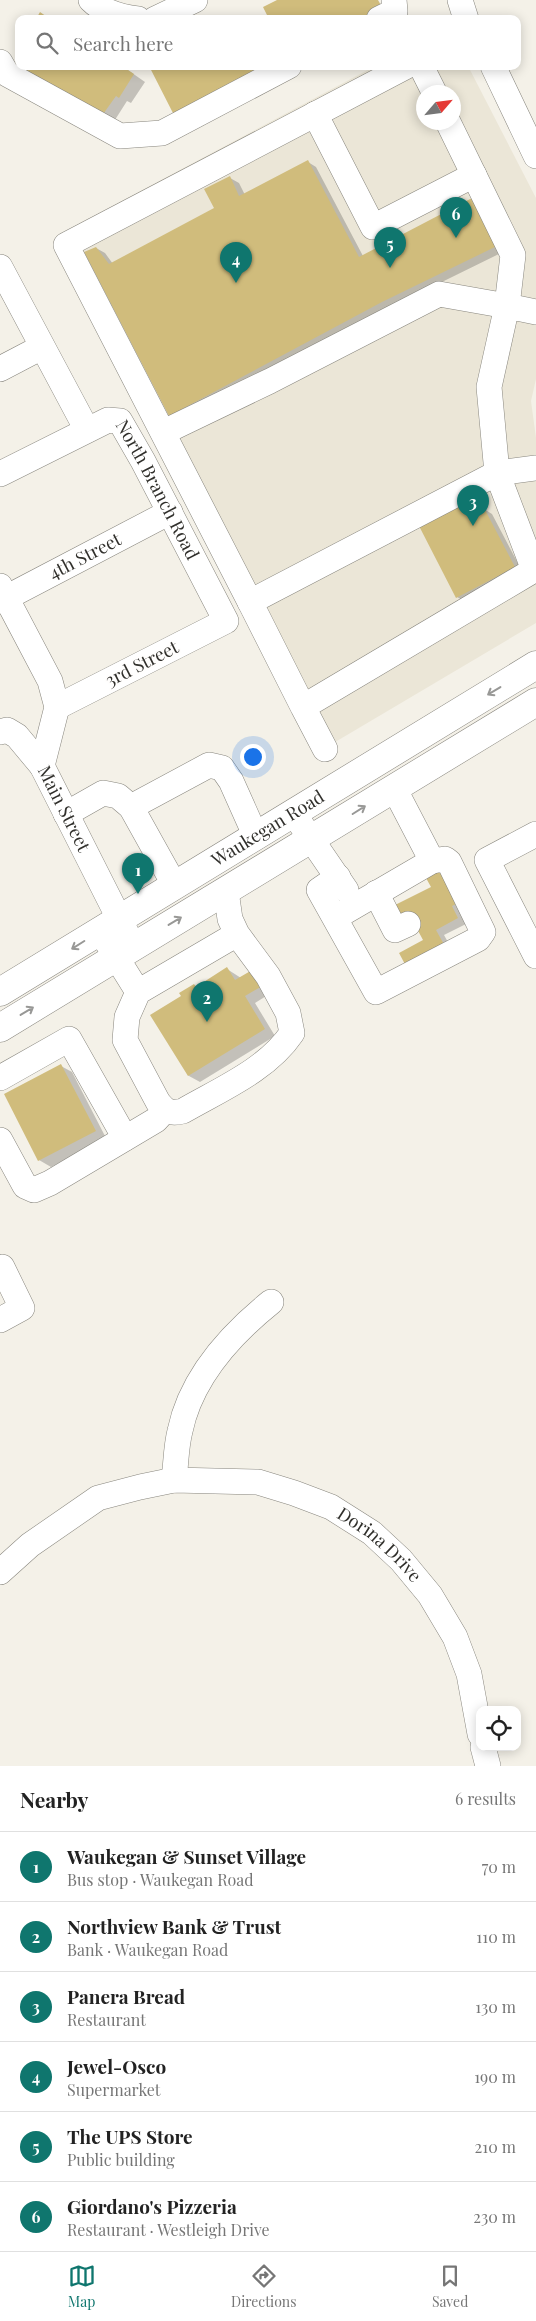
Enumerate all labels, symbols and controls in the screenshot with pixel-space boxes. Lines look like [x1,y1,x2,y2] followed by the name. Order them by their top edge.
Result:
[15,15,521,70] search box
[33,29,61,57] icon: search
[73,30,173,56] text: Search here
[416,85,461,130] north arrow
[440,197,472,238] pin: 6
[374,227,406,268] pin: 5
[220,242,252,283] pin: 4
[111,415,205,564] street label: North Branch Road
[457,485,489,526] pin: 3
[44,526,126,584] street label: 4th Street
[101,634,183,692] street label: 3rd Street
[488,686,502,696] one-way arrow
[240,744,266,770] your location
[33,761,97,856] street label: Main Street
[206,784,329,872] street label: Waukegan Road
[351,805,365,815] one-way arrow
[122,853,154,894] pin: 1
[167,916,181,926] one-way arrow
[71,940,85,950] one-way arrow
[191,981,223,1022] pin: 2
[20,1006,34,1016] one-way arrow
[333,1501,427,1587] street label: Dorina Drive
[476,1706,521,1751] map controls
[476,1706,521,1751] button: locate
[20,1785,89,1813] text: Nearby
[455,1788,516,1809] text: 6 results
[67,1843,306,1869] text: Waukegan & Sunset Village
[33,1856,39,1877] text: 1
[482,1856,516,1877] text: 70 m
[67,1869,254,1890] text: Bus stop · Waukegan Road
[67,1913,281,1939] text: Northview Bank & Trust
[32,1926,40,1947] text: 2
[476,1926,516,1947] text: 110 m
[67,1939,228,1960] text: Bank · Waukegan Road
[67,1983,185,2009] text: Panera Bread
[32,1996,40,2017] text: 3
[475,1996,516,2017] text: 130 m
[67,2009,146,2030] text: Restaurant
[67,2053,166,2079] text: Jewel-Osco
[32,2066,40,2087] text: 4
[474,2066,516,2087] text: 190 m
[67,2079,161,2100] text: Supermarket
[67,2123,193,2149] text: The UPS Store
[32,2136,40,2157] text: 5
[475,2136,516,2157] text: 210 m
[67,2149,175,2170] text: Public building
[67,2193,237,2219] text: Giordano's Pizzeria
[32,2206,40,2227] text: 6
[473,2206,516,2227] text: 230 m
[67,2219,270,2240] text: Restaurant · Westleigh Drive
[68,2262,96,2311] tab: Map
[231,2262,297,2311] tab: Directions
[432,2262,468,2311] tab: Saved

